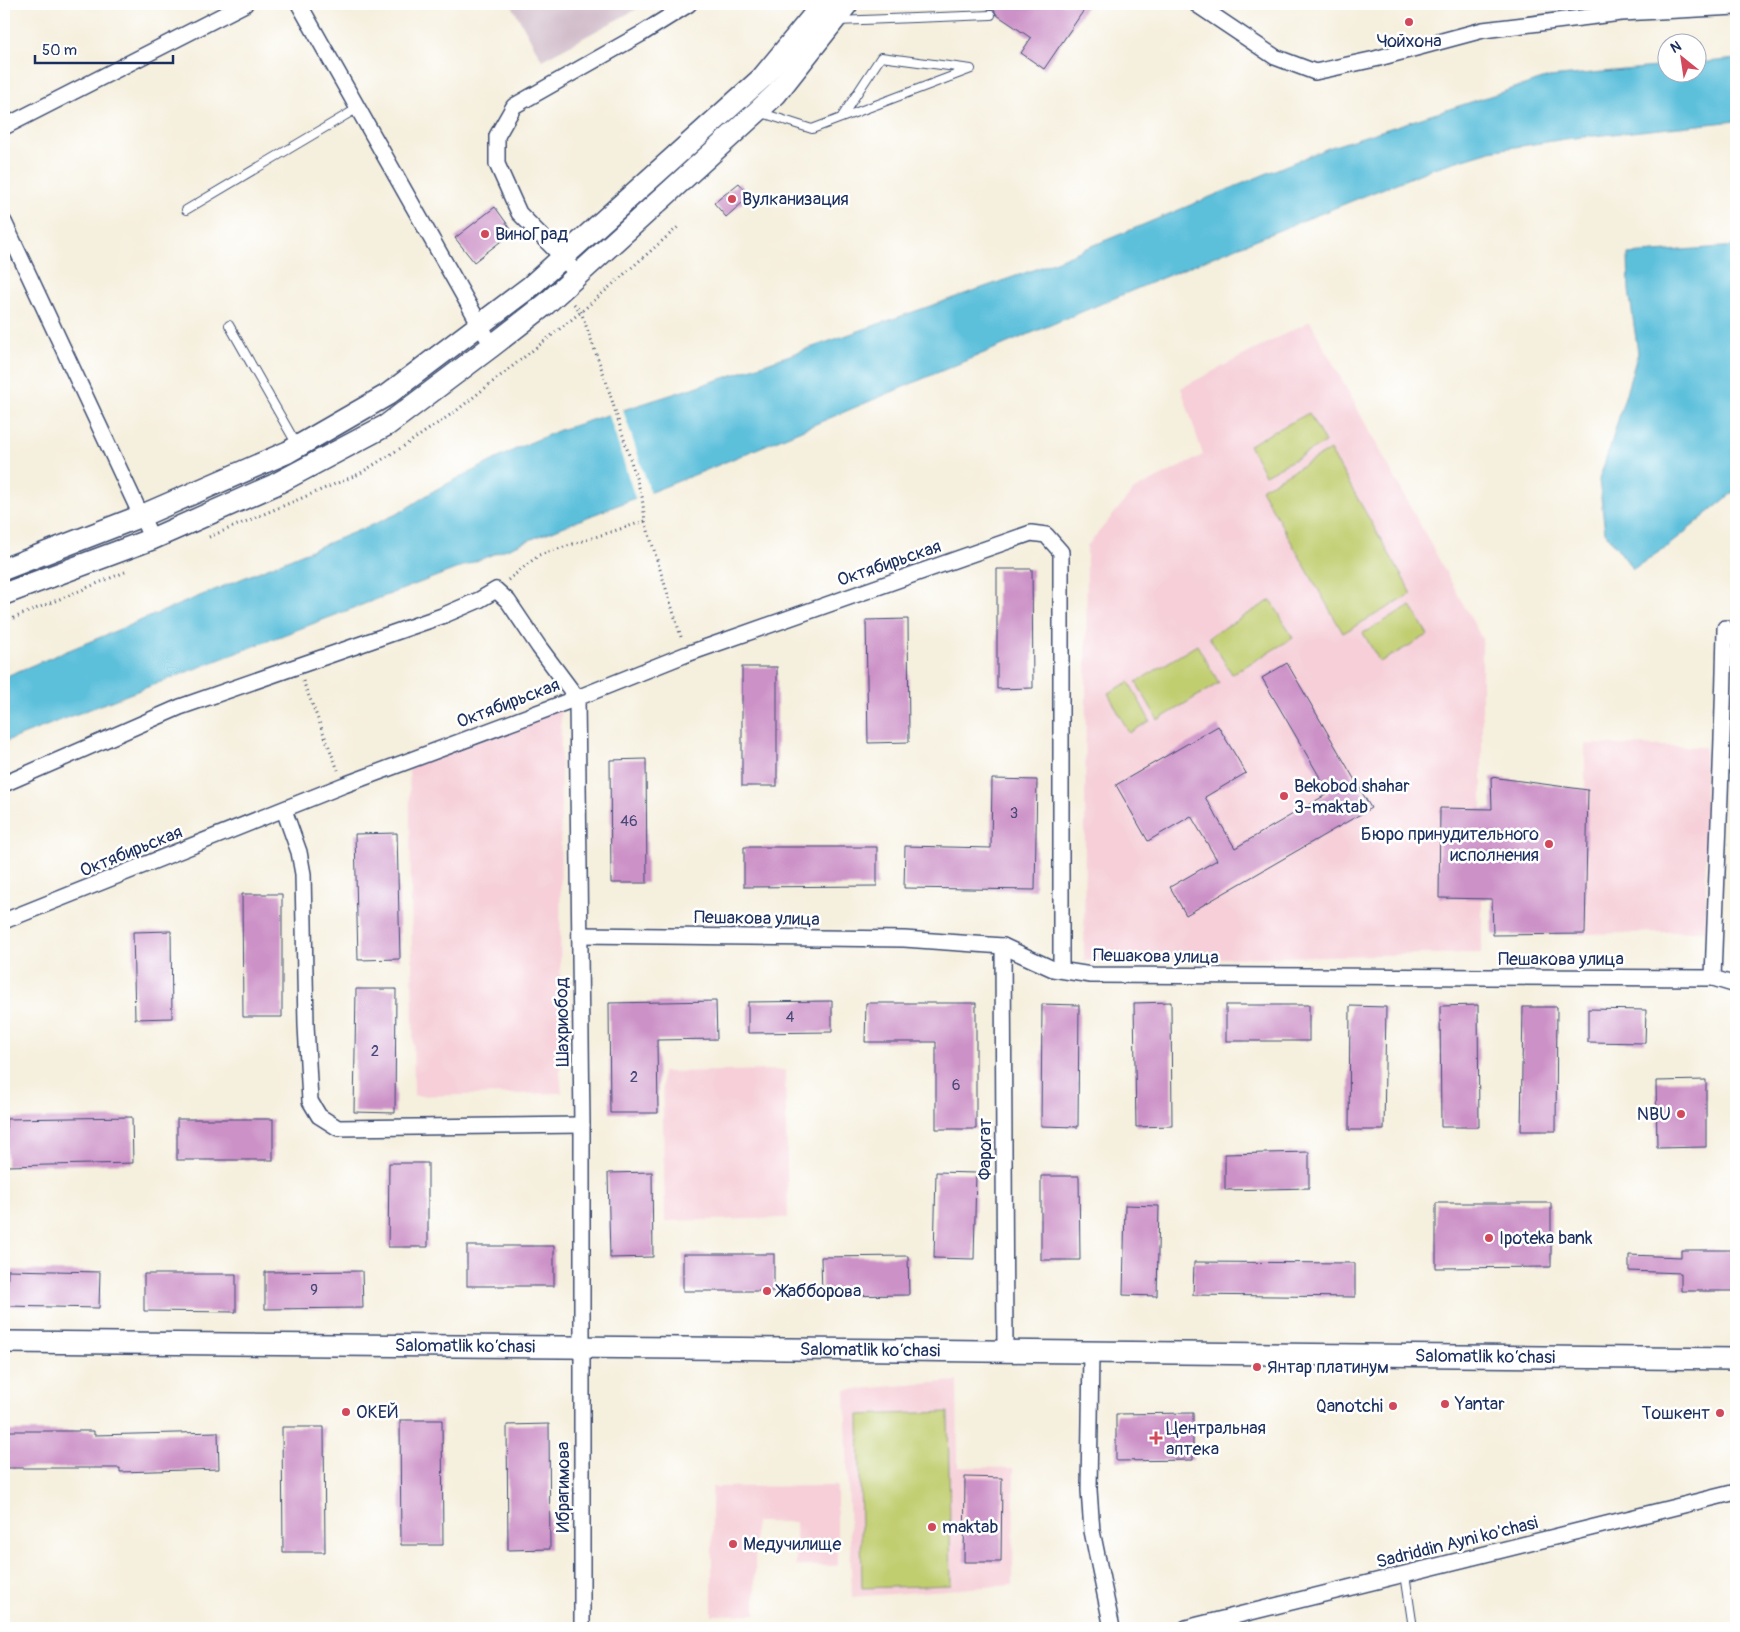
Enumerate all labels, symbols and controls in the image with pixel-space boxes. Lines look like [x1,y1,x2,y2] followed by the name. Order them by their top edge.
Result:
[1403,16,1415,28] marker: Чойхона
[1376,30,1442,53] place label: Чойхона
[35,32,172,64] scale bar
[1658,32,1708,82] north arrow
[1667,37,1684,57] text: N
[42,41,77,60] text: 50 m
[742,188,849,211] place label: Вулканизация
[726,193,738,205] marker: Вулканизация
[495,223,568,246] place label: ВиноГрад
[479,228,491,240] marker: ВиноГрад
[834,535,944,592] street label: Октябирьская
[453,673,563,734] street label: Октябирьская
[1294,775,1410,819] place label: Bekobod shahar 3-maktab
[1278,790,1290,802] marker: Bekobod shahar 3-maktab
[1010,804,1018,823] house number: 3
[620,812,638,831] house number: 46
[77,820,186,882] street label: Октябирьская
[1361,823,1539,867] place label: Бюро принудительного исполнения
[1543,838,1555,850] marker: Бюро принудительного исполнения
[694,906,820,931] street label: Пешакова улица
[1093,944,1219,969] street label: Пешакова улица
[1498,948,1624,971] street label: Пешакова улица
[550,977,575,1067] street label: Шахриобод
[786,1008,795,1027] house number: 4
[371,1042,379,1061] house number: 2
[630,1068,638,1087] house number: 2
[952,1076,960,1095] house number: 6
[1637,1103,1671,1126] place label: NBU
[1675,1108,1687,1120] marker: NBU
[974,1118,997,1180] street label: Фарогат
[1499,1227,1593,1250] place label: Ipoteka bank
[1483,1232,1495,1244] marker: Ipoteka bank
[774,1280,861,1303] place label: Жабборова
[310,1281,318,1300] house number: 9
[761,1285,773,1297] marker: Жабборова
[395,1334,535,1358] street label: Salomatlik ko‘chasi
[800,1338,940,1362] street label: Salomatlik ko‘chasi
[1415,1345,1555,1369] street label: Salomatlik ko‘chasi
[1267,1356,1389,1379] place label: Янтар платинум
[1251,1361,1263,1373] marker: Янтар платинум
[1454,1393,1505,1416] place label: Yantar
[1316,1395,1383,1418] place label: Qanotchi
[1439,1398,1451,1410] marker: Yantar
[1387,1400,1399,1412] marker: Qanotchi
[356,1401,398,1424] place label: ОКЕЙ
[1641,1402,1710,1425] place label: Тошкент
[340,1406,352,1418] marker: ОКЕЙ
[1714,1407,1726,1419] marker: Тошкент
[1166,1417,1266,1461] place label: Центральная аптека
[1150,1432,1162,1444] marker: Центральная аптека
[552,1442,575,1532] street label: Ибрагимова
[1374,1511,1540,1574] street label: Sadriddin Ayni ko'chasi
[942,1516,998,1539] place label: maktab
[926,1521,938,1533] marker: maktab
[743,1533,841,1556] place label: Медучилище
[727,1538,739,1550] marker: Медучилище

